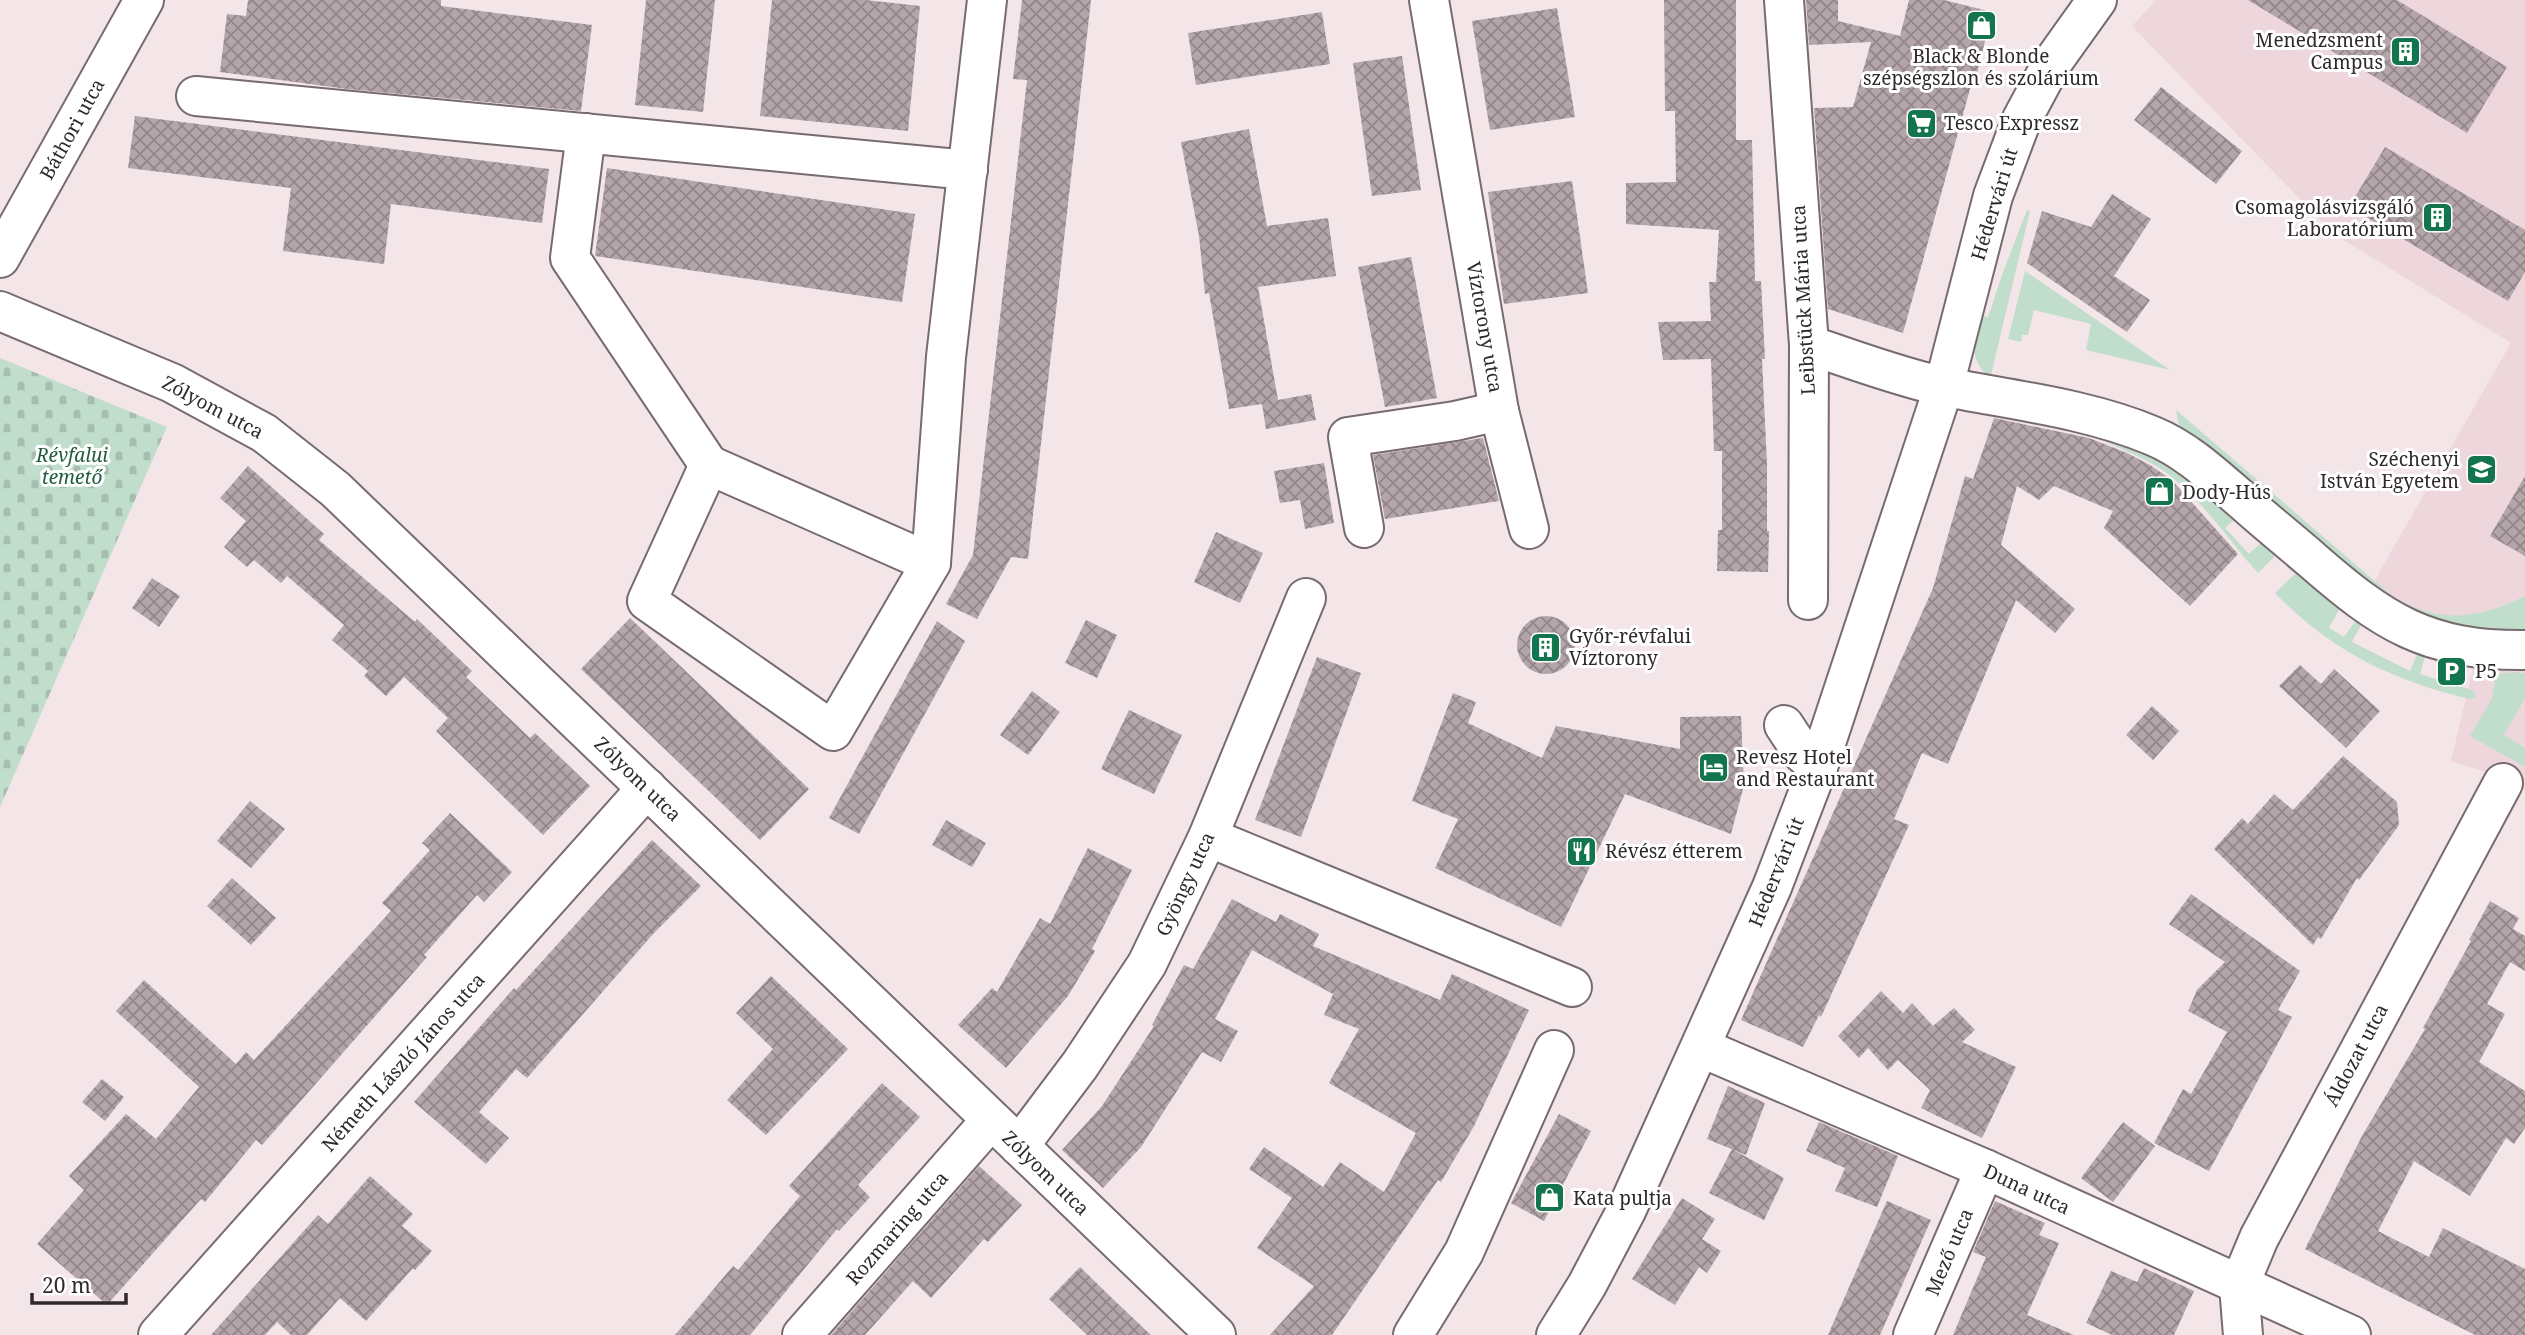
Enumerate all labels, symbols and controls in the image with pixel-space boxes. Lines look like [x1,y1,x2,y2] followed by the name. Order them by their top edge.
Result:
[1964,8,1998,42] shop icon: Black & Blonde szépségszlon és szolárium
[2256,27,2383,75] place label: Menedzsment Campus
[2389,34,2423,68] building icon: Menedzsment Campus
[1863,43,2099,91] place label: Black & Blonde szépségszlon és szolárium
[34,74,110,184] street label: Báthori utca
[1904,106,1938,140] supermarket icon: Tesco Expressz
[1944,110,2079,136] place label: Tesco Expressz
[1965,144,2024,263] street label: Hédervári út
[2235,194,2414,242] place label: Csomagolásvizsgáló Laboratórium
[2420,201,2454,235] building icon: Csomagolásvizsgáló Laboratórium
[1785,204,1821,396] street label: Leibstück Mária utca
[1461,259,1509,395] street label: Víztorony utca
[158,369,268,445] street label: Zólyom utca
[35,442,108,490] park label: Révfalui temető
[2320,446,2459,494] place label: Széchenyi István Egyetem
[2465,453,2499,487] school or university icon: Széchenyi István Egyetem
[2142,475,2176,509] shop icon: Dody-Hús
[2182,479,2271,505] place label: Dody-Hús
[1569,623,1691,671] place label: Győr-révfalui Víztorony
[1529,630,1563,664] building icon: Győr-révfalui Víztorony
[2435,654,2469,688] parking icon: P5
[2475,658,2497,684] place label: P5
[589,731,687,827] street label: Zólyom utca
[1736,744,1875,792] place label: Revesz Hotel and Restaurant
[1696,751,1730,785] hotel icon: Revesz Hotel and Restaurant
[1742,813,1810,931] street label: Hédervári út
[1150,828,1220,940] street label: Gyöngy utca
[1565,834,1599,868] restaurant icon: Révész étterem
[1605,838,1743,864] place label: Révész étterem
[316,967,490,1157] street label: Németh László János utca
[2318,999,2394,1111] street label: Áldozat utca
[997,1125,1095,1221] street label: Zólyom utca
[1980,1158,2074,1220] street label: Duna utca
[840,1165,954,1291] street label: Rozmaring utca
[1533,1181,1567,1215] shop icon: Kata pultja
[1573,1185,1672,1211] place label: Kata pultja
[1919,1204,1979,1300] street label: Mező utca
[32,1262,126,1306] scale bar
[42,1271,91,1299] text: 20 m

